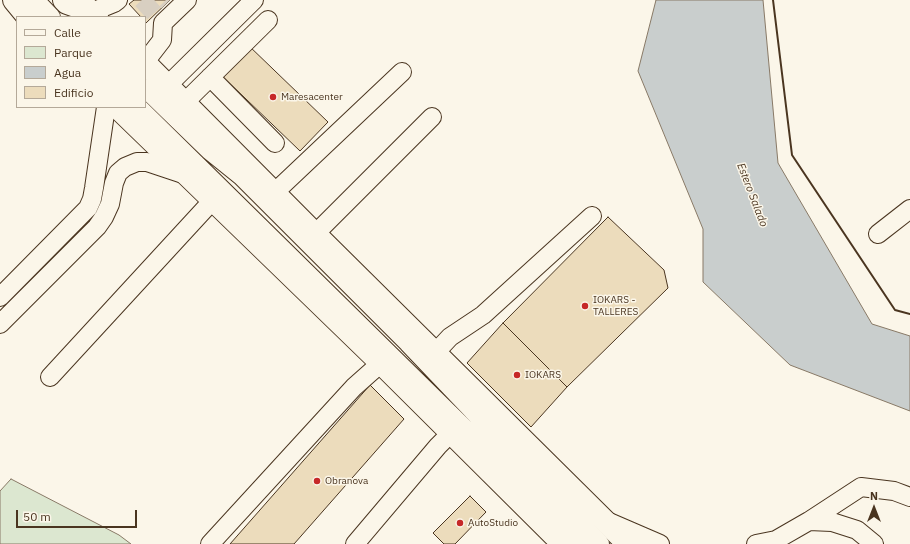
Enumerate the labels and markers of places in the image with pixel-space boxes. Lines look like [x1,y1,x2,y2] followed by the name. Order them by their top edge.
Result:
[281,91,343,103] place label: Maresacenter
[268,92,278,102] marker: Maresacenter
[593,294,638,318] place label: IOKARS - TALLERES
[580,301,590,311] marker: IOKARS - TALLERES
[525,369,561,381] place label: IOKARS
[512,370,522,380] marker: IOKARS
[325,475,368,487] place label: Obranova
[312,476,322,486] marker: Obranova
[468,517,518,529] place label: AutoStudio
[455,518,465,528] marker: AutoStudio

